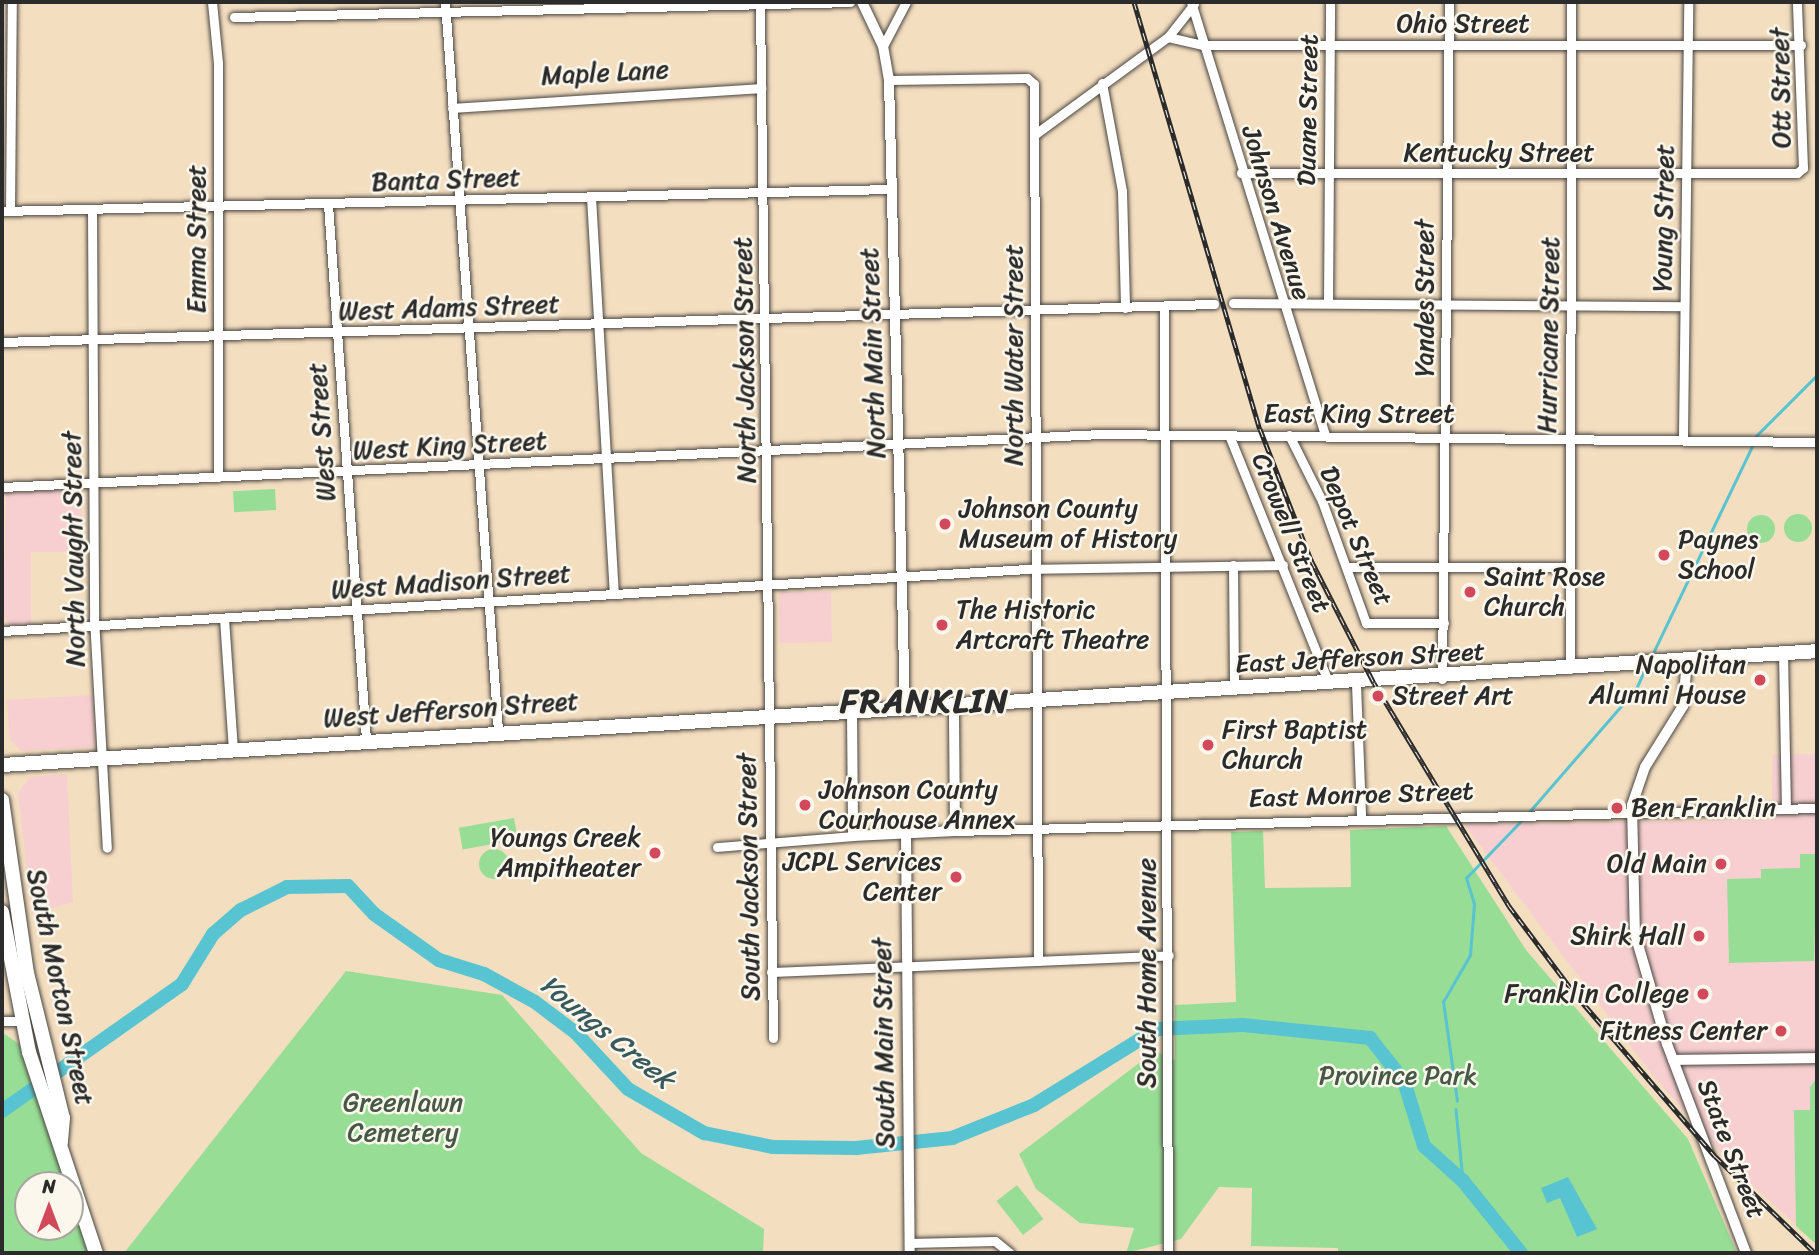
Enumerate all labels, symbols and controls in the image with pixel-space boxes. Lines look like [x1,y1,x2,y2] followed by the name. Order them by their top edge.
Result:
[1396,8,1530,40] street label: Ohio Street
[1764,27,1798,149] street label: Ott Street
[1291,34,1325,186] street label: Duane Street
[540,54,670,92] street label: Maple Lane
[1235,122,1317,304] street label: Johnson Avenue
[1403,137,1595,169] street label: Kentucky Street
[1647,144,1681,292] street label: Young Street
[370,162,522,198] street label: Banta Street
[181,164,213,314] street label: Emma Street
[1409,219,1441,377] street label: Yandes Street
[1532,236,1566,434] street label: Hurricane Street
[727,237,763,483] street label: North Jackson Street
[998,243,1030,467] street label: North Water Street
[854,247,892,459] street label: North Main Street
[338,289,560,327] street label: West Adams Street
[302,362,342,502] street label: West Street
[1264,398,1454,430] street label: East King Street
[351,425,549,467] street label: West King Street
[56,432,92,666] street label: North Vaught Street
[1245,449,1337,617] street label: Crowell Street
[1312,461,1400,611] street label: Depot Street
[959,493,1178,554] place label: Johnson County Museum of History
[937,516,953,532] marker: Johnson County Museum of History
[1678,524,1758,586] place label: Paynes School
[1656,547,1672,563] marker: Paynes School
[330,558,572,606] street label: West Madison Street
[1484,561,1607,622] place label: Saint Rose Church
[1462,584,1478,600] marker: Saint Rose Church
[956,594,1149,656] place label: The Historic Artcraft Theatre
[934,617,950,633] marker: The Historic Artcraft Theatre
[1234,636,1486,680] street label: East Jefferson Street
[1590,649,1746,710] place label: Napolitan Alumni House
[1752,672,1768,688] marker: Napolitan Alumni House
[1392,680,1513,712] place label: Street Art
[842,682,1008,722] district label: FRANKLIN
[322,685,580,735] street label: West Jefferson Street
[1370,688,1386,704] marker: Street Art
[1222,714,1367,776] place label: First Baptist Church
[1200,737,1216,753] marker: First Baptist Church
[731,753,767,1001] street label: South Jackson Street
[819,774,1016,836] place label: Johnson County Courhouse Annex
[1248,775,1474,815] street label: East Monroe Street
[1631,792,1776,824] place label: Ben Franklin
[797,797,813,813] marker: Johnson County Courhouse Annex
[1609,800,1625,816] marker: Ben Franklin
[490,822,641,884] place label: Youngs Creek Ampitheater
[647,845,663,861] marker: Youngs Creek Ampitheater
[783,846,942,908] place label: JCPL Services Center
[1607,848,1707,880] place label: Old Main
[1713,856,1729,872] marker: Old Main
[1131,858,1163,1088] street label: South Home Avenue
[20,866,100,1108] street label: South Morton Street
[948,869,964,885] marker: JCPL Services Center
[1570,920,1685,952] place label: Shirk Hall
[1691,928,1707,944] marker: Shirk Hall
[867,936,901,1150] street label: South Main Street
[533,968,681,1096] water label: Youngs Creek
[1505,978,1689,1010] place label: Franklin College
[1695,986,1711,1002] marker: Franklin College
[1599,1015,1767,1047] place label: Fitness Center
[1773,1023,1789,1039] marker: Fitness Center
[1319,1060,1477,1092] park label: Province Park
[1690,1074,1772,1224] street label: State Street
[343,1087,463,1148] park label: Greenlawn Cemetery
[42,1170,56,1203] text: N
[14,1171,84,1241] north arrow

